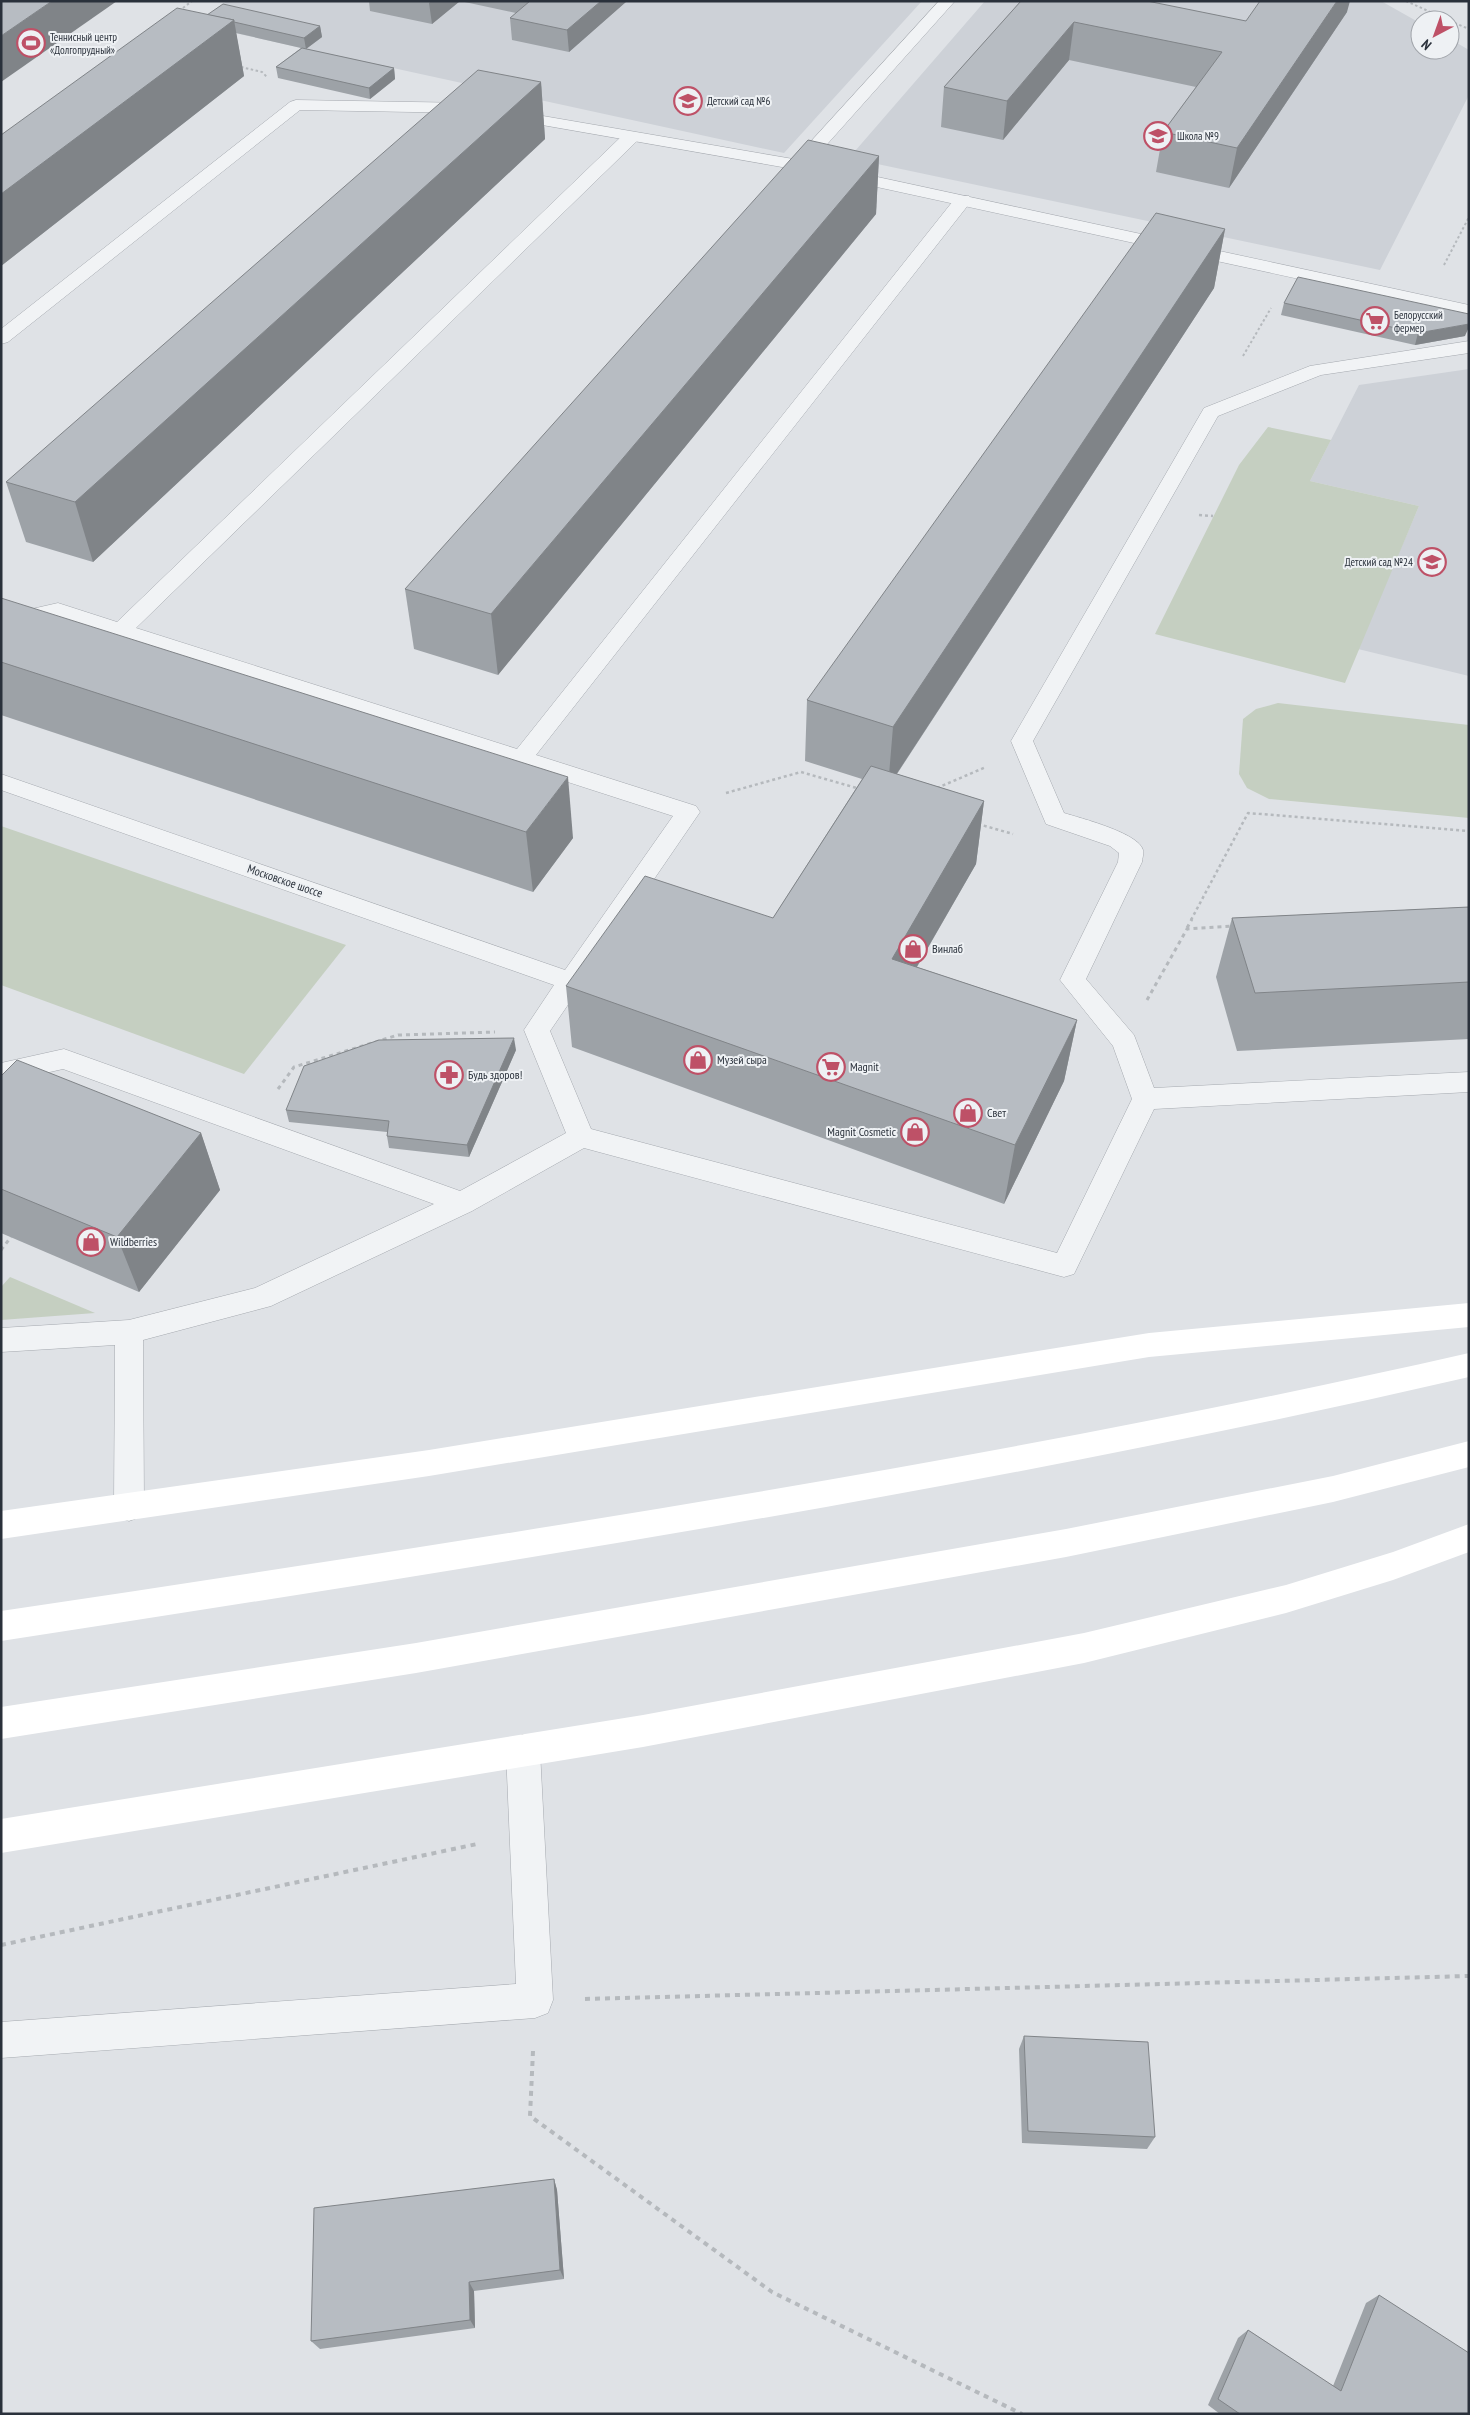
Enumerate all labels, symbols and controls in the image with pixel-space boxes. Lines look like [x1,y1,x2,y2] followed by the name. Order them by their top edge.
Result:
[1410,10,1460,60] north arrow
[16,28,46,58] sports icon: Теннисный центр «Долгопрудный»
[50,30,117,57] place label: Теннисный центр «Долгопрудный»
[1418,36,1435,54] text: N
[673,86,703,116] school or university icon: Детский сад №6
[707,94,770,108] place label: Детский сад №6
[1143,121,1173,151] school or university icon: Школа №9
[1177,129,1219,143] place label: Школа №9
[1360,306,1390,336] supermarket icon: Белорусский фермер
[1394,308,1443,335] place label: Белорусский фермер
[1417,547,1447,577] school or university icon: Детский сад №24
[1345,555,1413,569] place label: Детский сад №24
[246,861,325,900] street label: Московское шоссе
[898,934,928,964] shop icon: Винлаб
[932,941,963,956] place label: Винлаб
[683,1045,713,1075] shop icon: Музей сыра
[717,1052,767,1067] place label: Музей сыра
[816,1052,846,1082] supermarket icon: Magnit
[850,1059,880,1074] place label: Magnit
[434,1060,464,1090] pharmacy icon: Будь здоров!
[468,1067,523,1082] place label: Будь здоров!
[953,1098,983,1128] shop icon: Свет
[987,1105,1006,1120] place label: Свет
[900,1117,930,1147] shop icon: Magnit Cosmetic
[827,1124,897,1139] place label: Magnit Cosmetic
[76,1227,106,1257] shop icon: Wildberries
[110,1234,157,1249] place label: Wildberries

